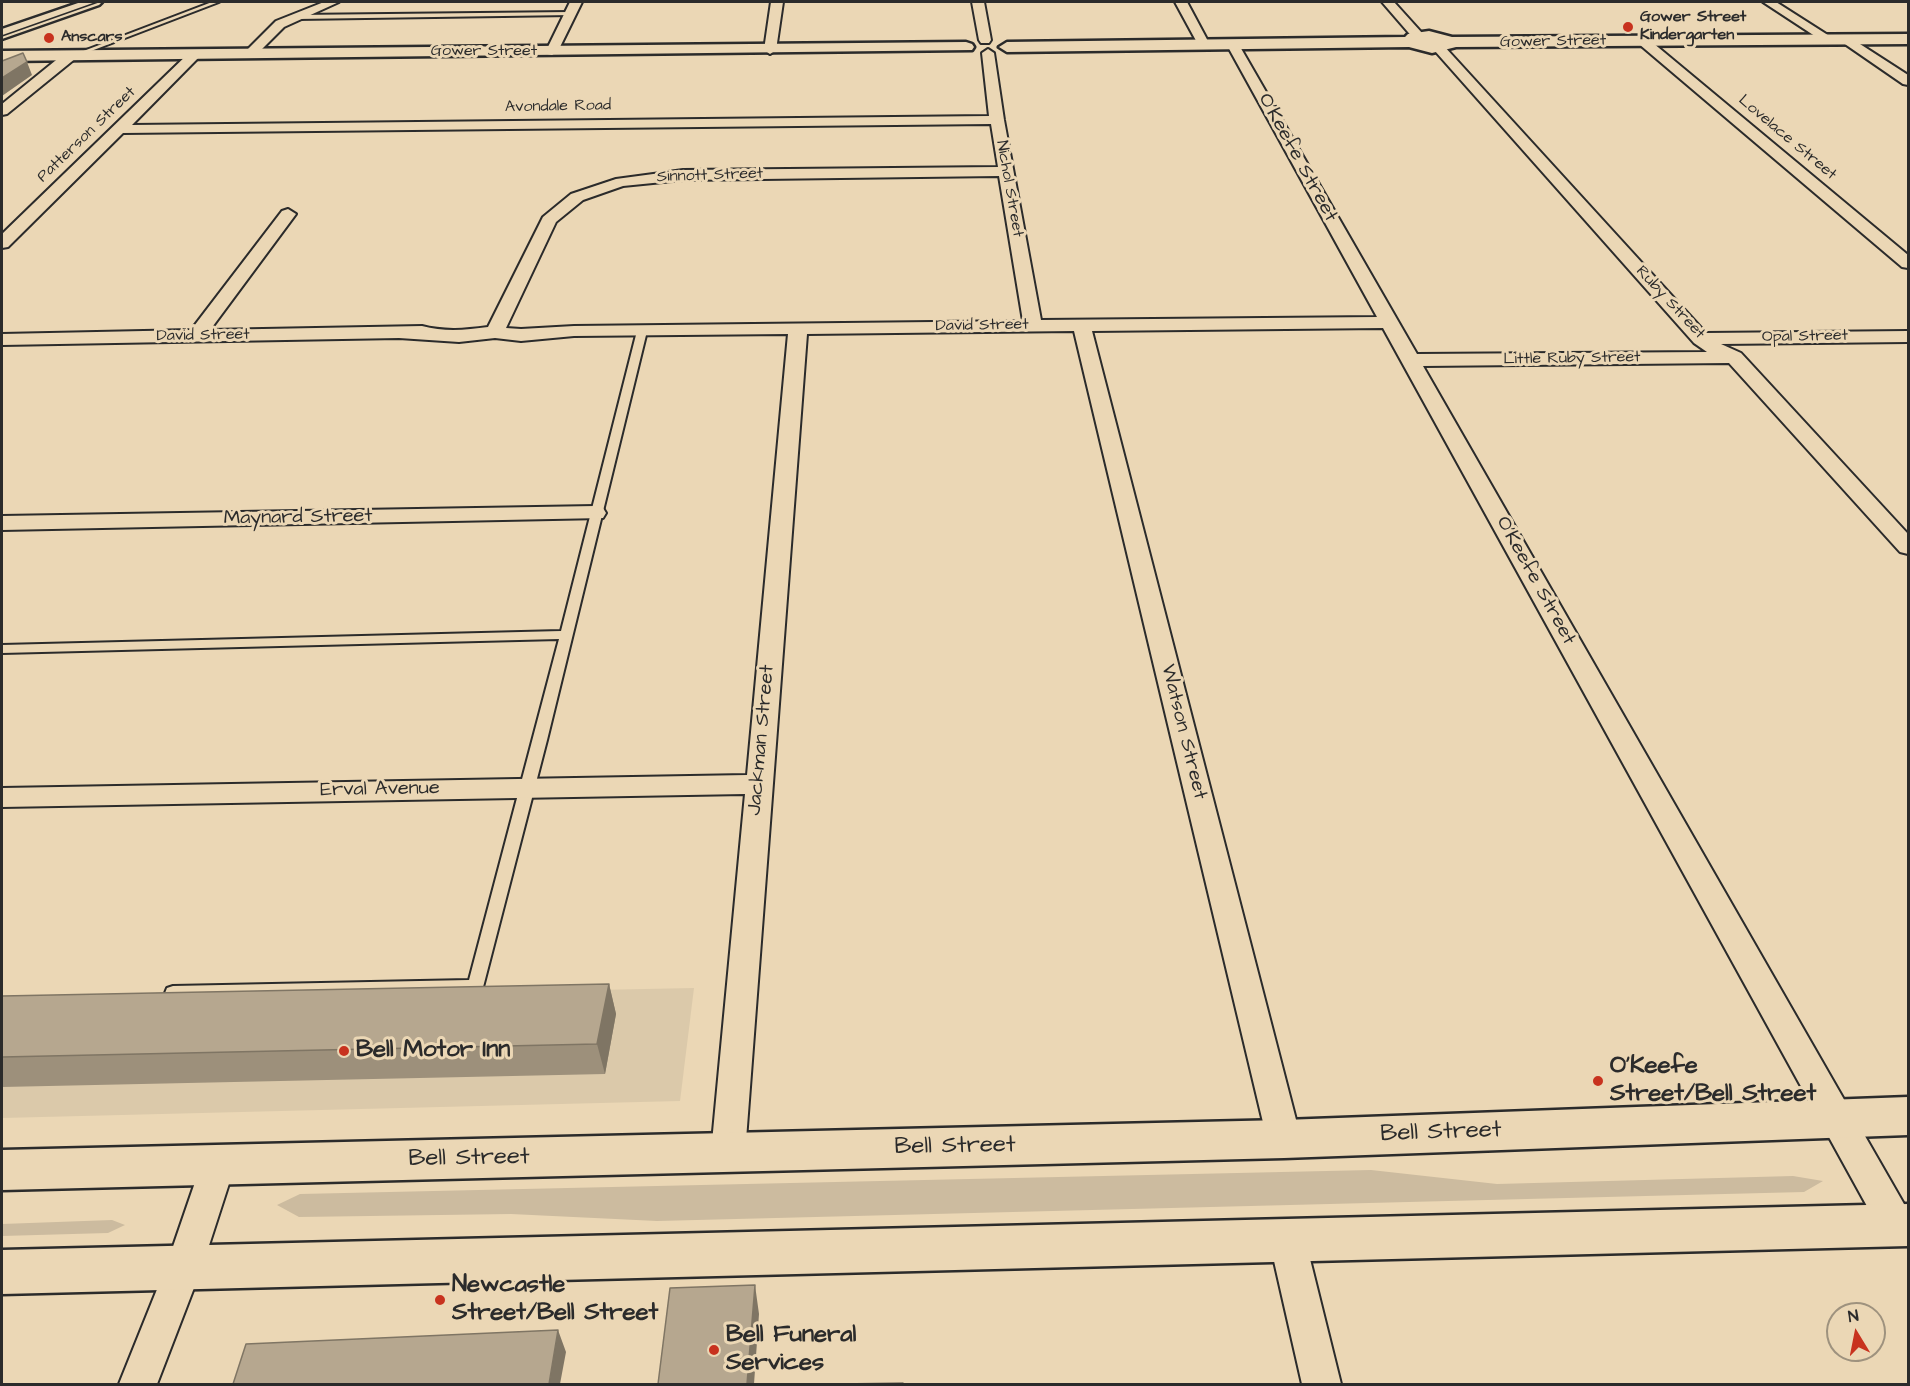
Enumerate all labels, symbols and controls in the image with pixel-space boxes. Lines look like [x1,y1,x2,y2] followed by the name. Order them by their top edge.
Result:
[1640,8,1746,46] place label: Gower Street Kindergarten
[1621,20,1635,34] marker: Gower Street Kindergarten
[61,28,122,48] place label: Anscars
[42,31,56,45] marker: Anscars
[1500,31,1606,53] street label: Gower Street
[431,42,537,62] street label: Gower Street
[34,83,140,187] street label: Patterson Street
[1252,90,1342,226] street label: O'Keefe Street
[1734,91,1840,185] street label: Lovelace Street
[505,96,611,118] street label: Avondale Road
[991,139,1027,239] street label: Nichol Street
[656,165,764,187] street label: Sinnott Street
[1631,262,1709,344] street label: Ruby Street
[935,316,1029,336] street label: David Street
[156,326,250,346] street label: David Street
[1762,327,1848,347] street label: Opal Street
[1503,348,1641,370] street label: Little Ruby Street
[223,505,373,531] street label: Maynard Street
[1490,513,1580,649] street label: O'Keefe Street
[1155,662,1211,802] street label: Watson Street
[743,664,781,816] street label: Jackman Street
[320,777,440,803] street label: Erval Avenue
[356,1037,510,1065] place label: Bell Motor Inn
[337,1044,351,1058] marker: Bell Motor Inn
[1610,1053,1816,1109] place label: O'Keefe Street/Bell Street
[1591,1074,1605,1088] marker: O'Keefe Street/Bell Street
[1380,1116,1502,1150] street label: Bell Street
[894,1132,1016,1162] street label: Bell Street
[408,1144,530,1174] street label: Bell Street
[452,1272,658,1328] place label: Newcastle Street/Bell Street
[433,1293,447,1307] marker: Newcastle Street/Bell Street
[1826,1302,1886,1362] north arrow
[1846,1305,1860,1328] text: N
[726,1322,856,1378] place label: Bell Funeral Services
[707,1343,721,1357] marker: Bell Funeral Services

